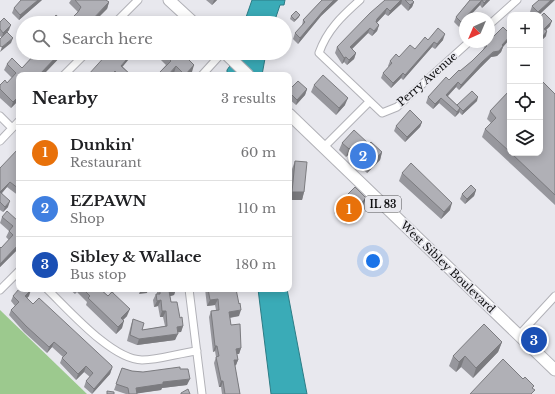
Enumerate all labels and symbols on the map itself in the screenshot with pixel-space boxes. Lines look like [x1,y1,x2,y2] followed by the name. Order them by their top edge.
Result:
[459,12,495,48] north arrow
[394,49,460,109] street label: Perry Avenue
[350,141,376,171] pin: 2
[336,194,362,224] pin: 1
[365,196,401,212] road number: IL 83
[397,217,499,316] street label: West Sibley Boulevard
[363,251,383,271] your location
[521,325,547,355] pin: 3

